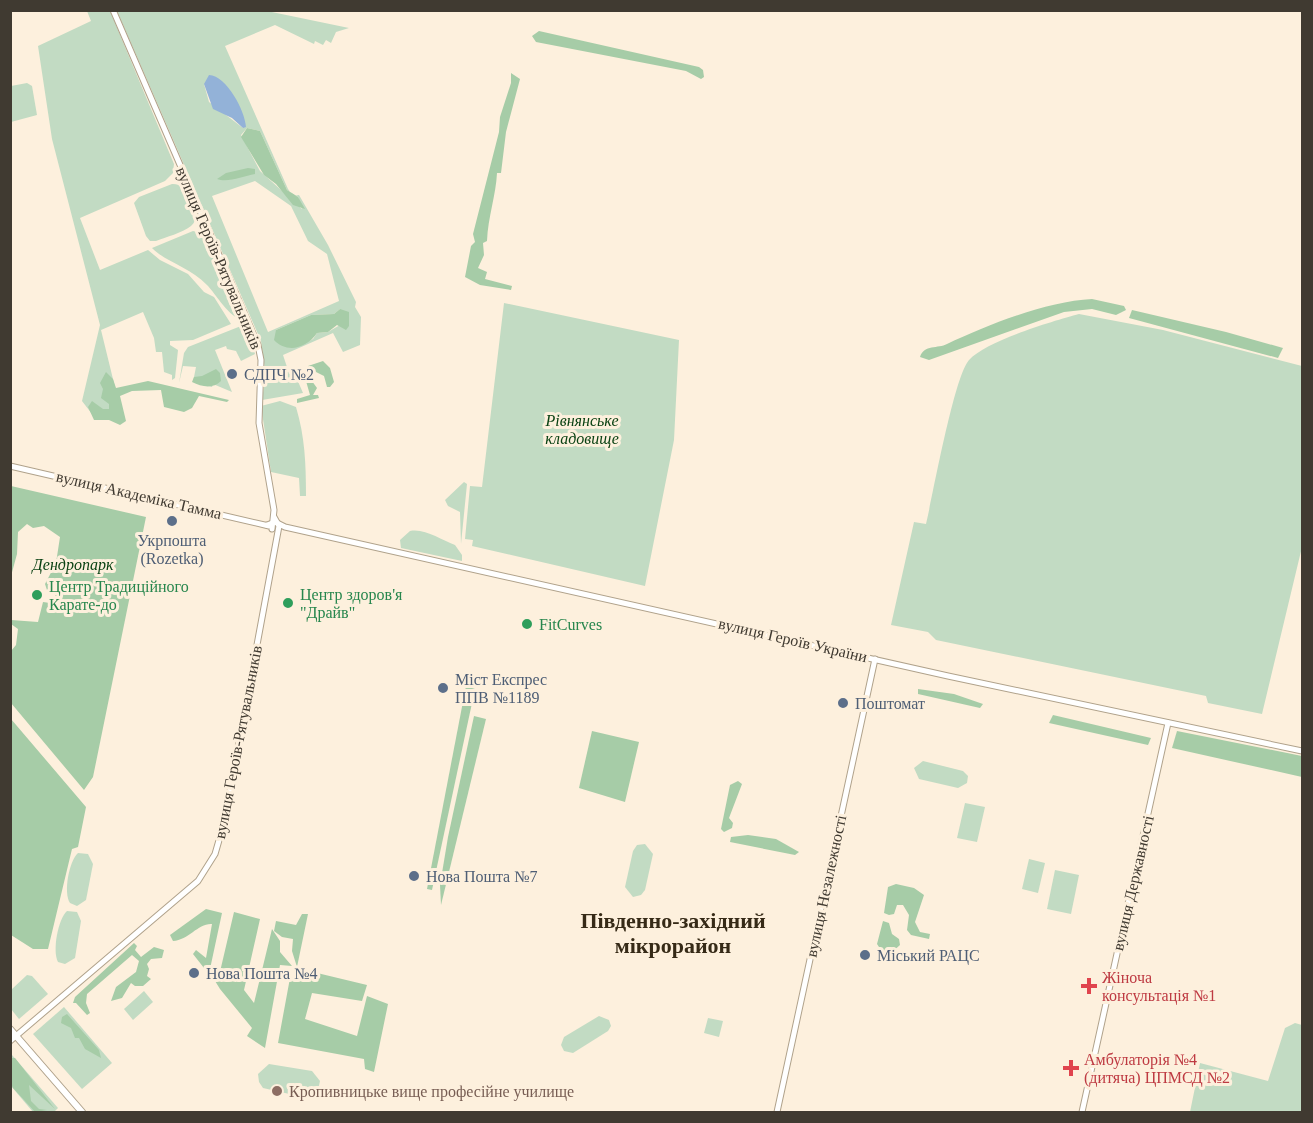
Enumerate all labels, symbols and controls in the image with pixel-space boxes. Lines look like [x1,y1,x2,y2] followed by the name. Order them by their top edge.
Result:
[172,164,265,353] street label: вулиця Героїв-Рятувальників
[244,366,314,384] place label: СДПЧ №2
[225,367,239,381] marker: СДПЧ №2
[544,412,619,448] park label: Рівнянське кладовище
[54,468,223,523] street label: вулиця Академіка Тамма
[165,514,179,528] marker: Укрпошта (Rozetka)
[138,532,206,568] place label: Укрпошта (Rozetka)
[31,556,114,574] park label: Дендропарк
[49,578,189,614] place label: Центр Традиційного Карате-до
[300,586,403,622] place label: Центр здоров'я "Драйв"
[30,588,44,602] marker: Центр Традиційного Карате-до
[281,596,295,610] marker: Центр здоров'я "Драйв"
[717,615,870,666] street label: вулиця Героїв України
[539,616,602,633] place label: FitCurves
[520,617,534,631] marker: FitCurves
[211,644,266,840] street label: вулиця Героїв-Рятувальників
[455,671,547,706] place label: Міст Експрес ППВ №1189
[436,681,450,695] marker: Міст Експрес ППВ №1189
[855,695,925,712] place label: Поштомат
[836,696,850,710] marker: Поштомат
[803,813,850,959] street label: вулиця Незалежності
[1109,813,1158,952] street label: вулиця Державності
[426,868,537,885] place label: Нова Пошта №7
[407,869,421,883] marker: Нова Пошта №7
[580,908,766,958] district label: Південно-західний мікрорайон
[877,947,980,965] place label: Міський РАЦС
[858,948,872,962] marker: Міський РАЦС
[206,965,317,982] place label: Нова Пошта №4
[187,966,201,980] marker: Нова Пошта №4
[1102,969,1216,1005] place label: Жіноча консультація №1
[1080,977,1098,995] marker: Жіноча консультація №1
[1084,1051,1230,1087] place label: Амбулаторія №4 (дитяча) ЦПМСД №2
[1062,1059,1080,1077] marker: Амбулаторія №4 (дитяча) ЦПМСД №2
[289,1083,574,1101] place label: Кропивницьке вище професійне училище
[270,1084,284,1098] marker: Кропивницьке вище професійне училище

